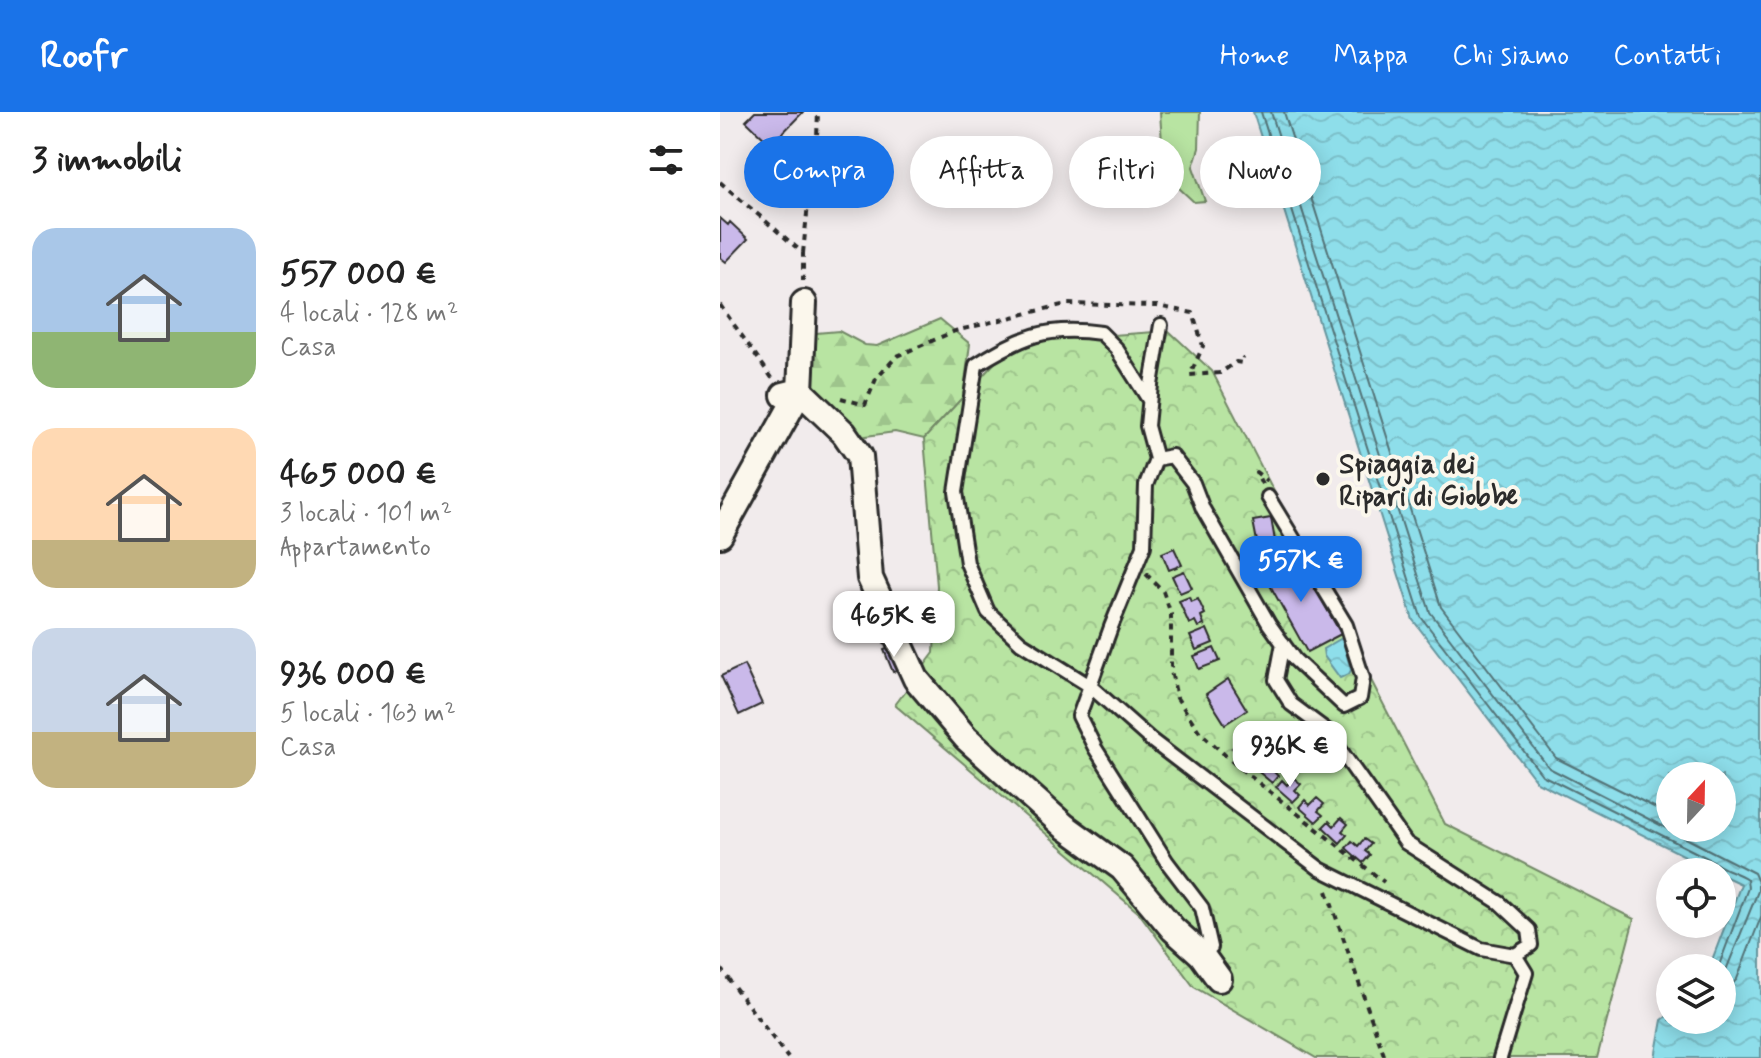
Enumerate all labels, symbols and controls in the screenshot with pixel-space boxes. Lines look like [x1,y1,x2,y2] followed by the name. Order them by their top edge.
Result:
[40,32,127,81] text: Roofr
[1220,38,1289,75] text: Home
[1333,38,1408,75] text: Mappa
[1452,38,1569,75] text: Chi siamo
[1613,38,1721,75] text: Contatti
[744,136,894,208] chip: Compra
[910,136,1053,208] chip: Affitta
[1069,136,1184,208] chip: Filtri
[1200,136,1321,208] chip: Nuovo
[32,138,182,183] text: 3 immobili
[644,138,688,182] icon: filters
[280,252,437,297] text: 557 000 €
[96,260,192,356] icon: home
[280,297,458,331] text: 4 locali · 128 m²
[280,331,336,365] text: Casa
[1339,447,1518,516] place label: Spiaggia dei Ripari di Giobbe
[280,452,437,497] text: 465 000 €
[96,460,192,556] icon: home
[1314,470,1332,488] marker: Spiaggia dei Ripari di Giobbe
[280,497,452,531] text: 3 locali · 101 m²
[280,531,431,565] text: Appartamento
[1236,536,1366,604] pin: 557K €
[1258,545,1344,579] text: 557K €
[829,591,959,659] pin: 465K €
[851,600,937,634] text: 465K €
[280,652,427,697] text: 936 000 €
[96,660,192,756] icon: home
[280,697,456,731] text: 5 locali · 163 m²
[1225,721,1355,789] pin: 936K €
[1251,730,1329,764] text: 936K €
[280,731,336,765] text: Casa
[1656,762,1736,842] north arrow
[1656,762,1736,1034] map controls
[1656,858,1736,938] button: locate
[1656,954,1736,1034] button: layers

